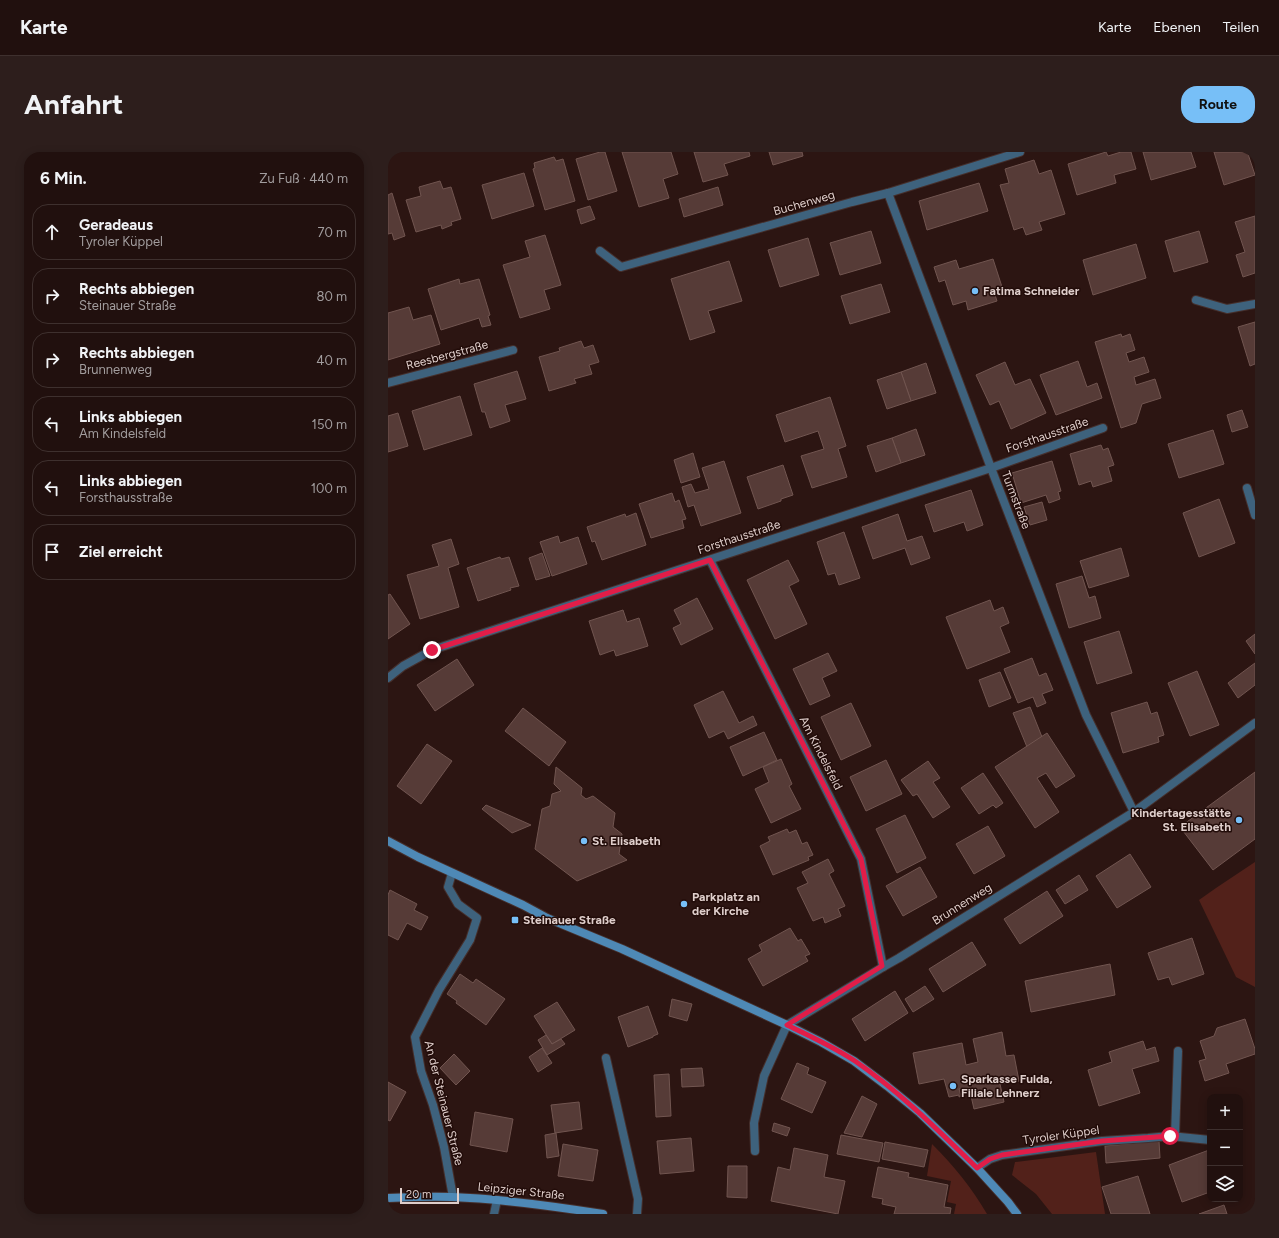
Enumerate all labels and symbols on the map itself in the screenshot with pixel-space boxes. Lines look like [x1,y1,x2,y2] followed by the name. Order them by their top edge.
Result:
[772,188,836,218] street label: Buchenweg
[983,284,1080,298] place label: Fatima Schneider
[970,286,980,296] marker: Fatima Schneider
[404,337,490,373] street label: Reesbergstraße
[1004,414,1091,456] street label: Forsthausstraße
[999,469,1034,531] street label: Turmstraße
[696,517,783,557] street label: Forsthausstraße
[423,641,441,659] route end
[796,714,846,792] street label: Am Kindelsfeld
[1131,806,1231,834] place label: Kindertagesstätte St. Elisabeth
[1234,815,1244,825] marker: Kindertagesstätte St. Elisabeth
[592,834,661,848] place label: St. Elisabeth
[579,836,589,846] marker: St. Elisabeth
[930,880,994,928] street label: Brunnenweg
[692,890,760,918] place label: Parkplatz an der Kirche
[679,899,689,909] marker: Parkplatz an der Kirche
[523,913,616,927] place label: Steinauer Straße
[510,915,520,925] marker: Steinauer Straße
[422,1039,466,1167] street label: An der Steinauer Straße
[961,1072,1053,1100] place label: Sparkasse Fulda, Filiale Lehnerz
[948,1081,958,1091] marker: Sparkasse Fulda, Filiale Lehnerz
[1022,1123,1100,1147] street label: Tyroler Küppel
[1161,1127,1179,1145] route start
[477,1179,566,1203] street label: Leipziger Straße
[400,1186,459,1205] scale bar

